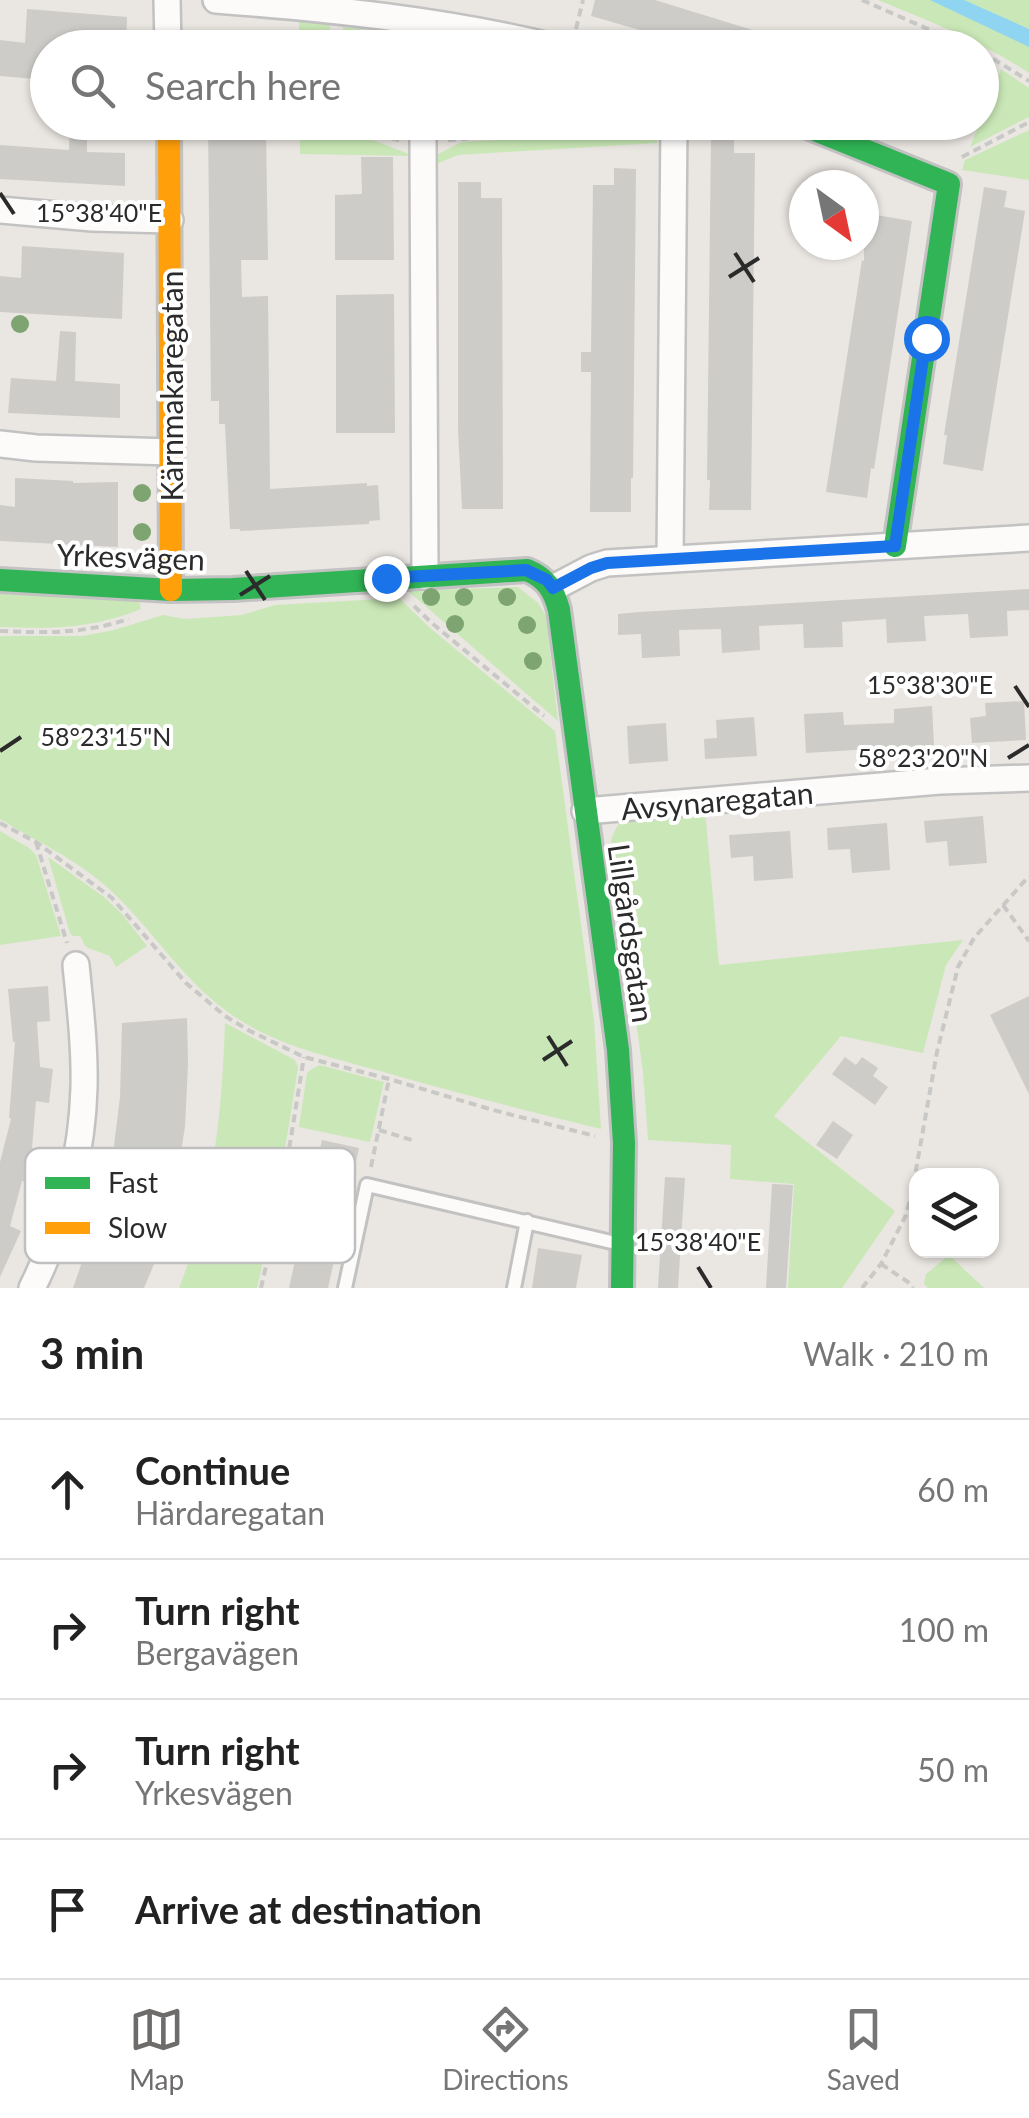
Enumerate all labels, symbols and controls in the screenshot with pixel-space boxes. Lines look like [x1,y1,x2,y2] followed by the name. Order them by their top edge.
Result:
[30,30,999,140] search box
[65,58,120,113] icon: search
[145,62,341,108] text: Search here
[789,170,879,260] north arrow
[36,197,162,227] text: 15°38'40"E
[153,271,189,501] street label: Kärnmakaregatan
[904,316,950,362] route start
[56,535,206,577] street label: Yrkesvägen
[364,556,410,602] route end
[867,669,993,699] text: 15°38'30"E
[41,721,171,751] text: 58°23'15"N
[858,742,988,772] text: 58°23'20"N
[619,774,815,826] street label: Avsynaregatan
[602,841,662,1025] street label: Lillgårdsgatan
[25,1148,355,1263] legend
[108,1165,158,1199] text: Fast
[909,1168,999,1258] map controls
[909,1168,999,1258] button: layers
[108,1210,167,1244] text: Slow
[635,1226,761,1256] text: 15°38'40"E
[40,1328,144,1378] text: 3 min
[803,1334,989,1373] text: Walk · 210 m
[135,1447,290,1493] text: Continue
[40,1462,95,1517] icon: ahead
[917,1470,989,1509] text: 60 m
[135,1493,325,1532] text: Härdaregatan
[135,1587,300,1633] text: Turn right
[40,1602,95,1657] icon: right
[899,1610,989,1649] text: 100 m
[135,1633,299,1672] text: Bergavägen
[135,1727,300,1773] text: Turn right
[40,1742,95,1797] icon: right
[917,1750,989,1789] text: 50 m
[135,1773,293,1812] text: Yrkesvägen
[40,1882,95,1937] icon: arrive
[135,1886,482,1932] text: Arrive at destination
[129,2002,184,2096] tab: Map
[442,2002,569,2096] tab: Directions
[827,2002,900,2096] tab: Saved

